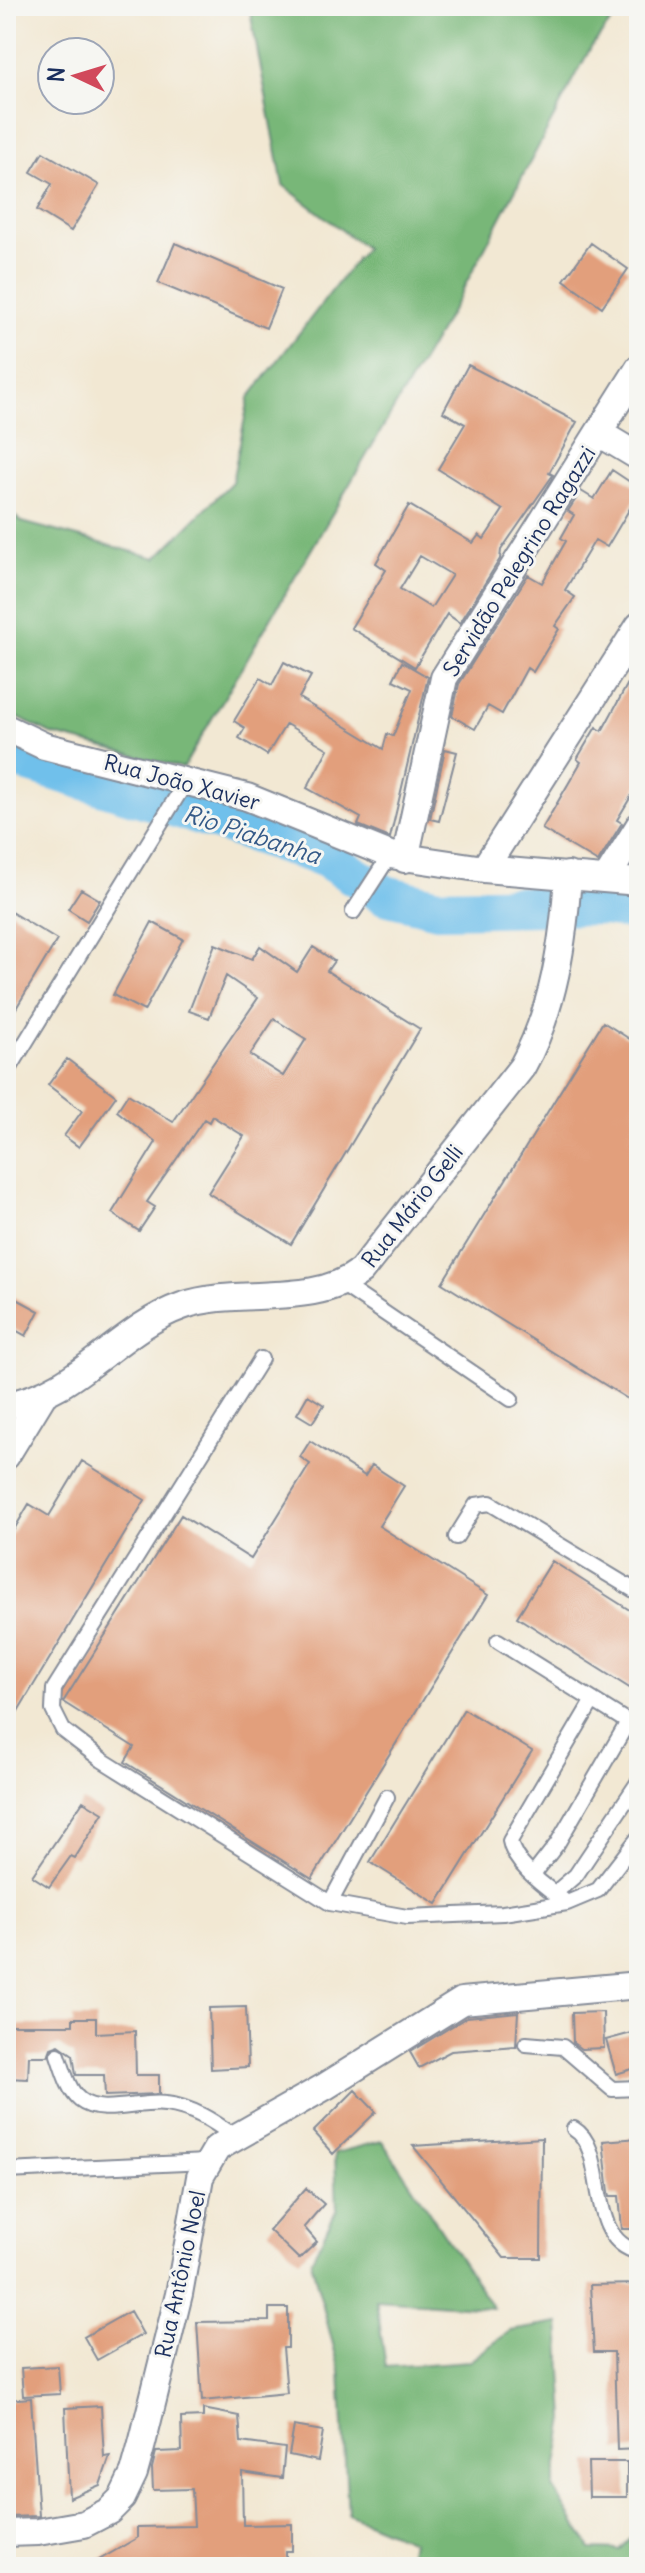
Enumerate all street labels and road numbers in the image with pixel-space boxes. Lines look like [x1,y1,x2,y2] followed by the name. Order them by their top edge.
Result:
[437,441,601,681] street label: Servidão Pelegrino Ragazzi
[101,748,263,816] street label: Rua João Xavier
[355,1139,469,1273] street label: Rua Mário Gelli
[149,2188,211,2360] street label: Rua Antônio Noel

